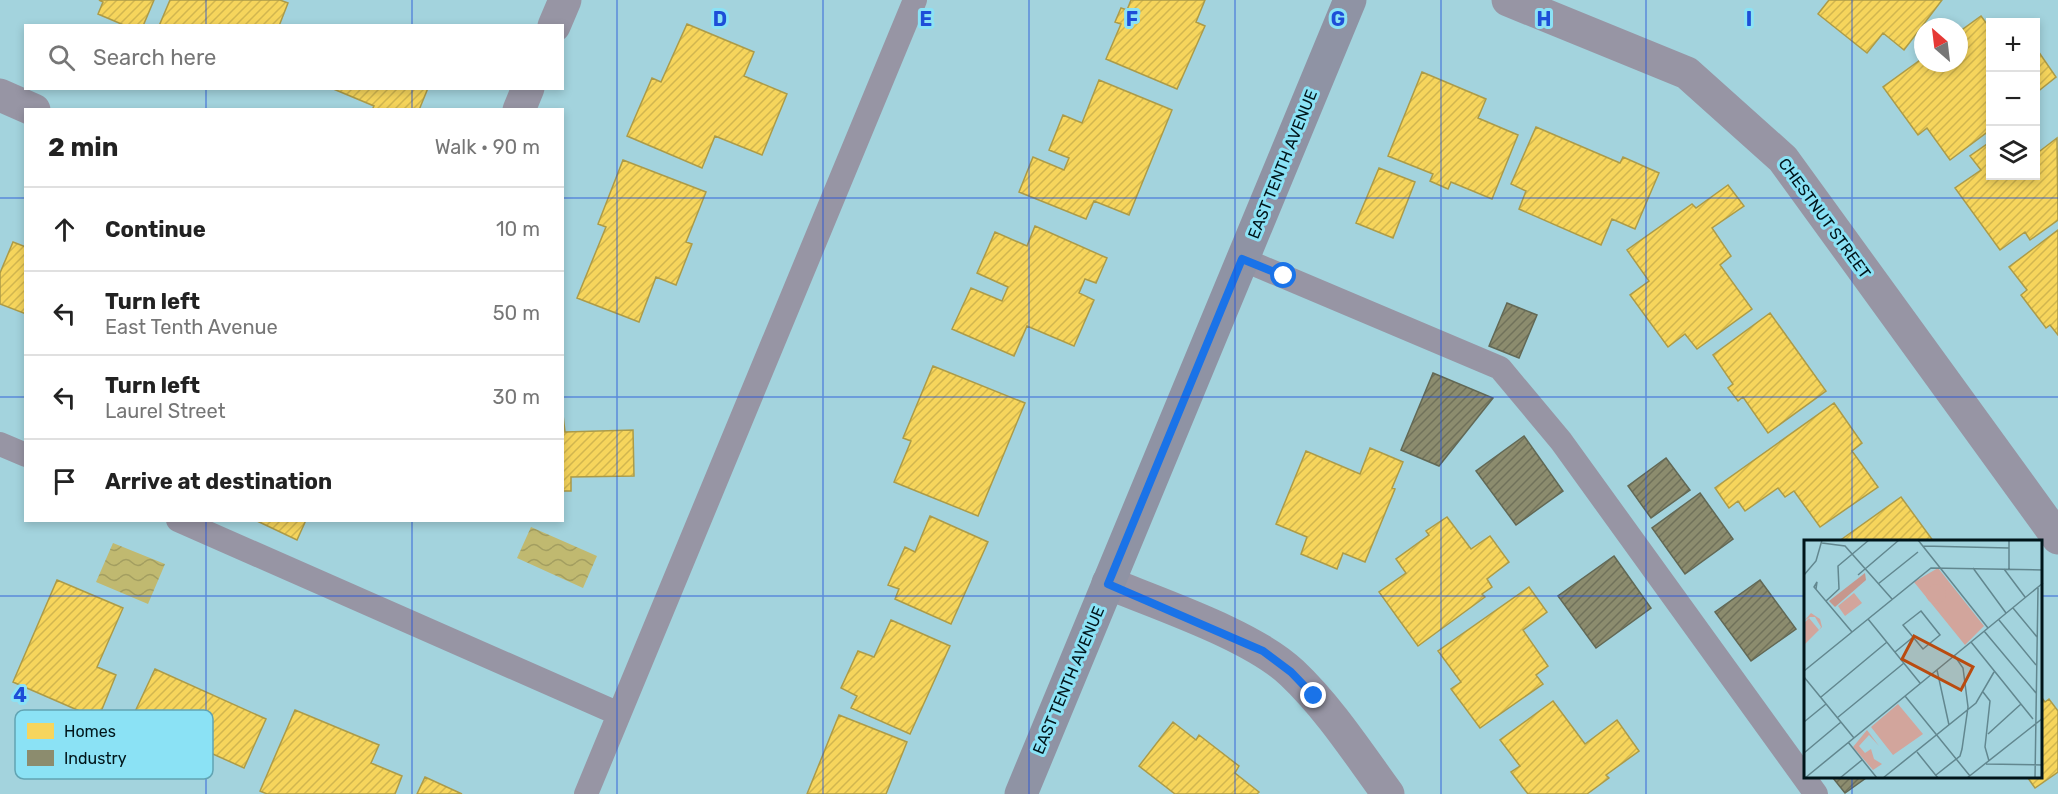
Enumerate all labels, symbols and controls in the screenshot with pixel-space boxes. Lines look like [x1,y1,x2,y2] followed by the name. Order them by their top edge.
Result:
[713,7,727,31] text: D
[920,7,932,31] text: E
[1126,7,1138,31] text: F
[1331,7,1345,31] text: G
[1537,7,1551,31] text: H
[1746,7,1752,31] text: I
[1914,18,1968,72] north arrow
[1986,18,2040,180] map controls
[1986,18,2040,72] button: +
[24,24,564,90] search box
[45,41,78,74] icon: search
[93,44,216,71] text: Search here
[1986,72,2040,126] button: −
[1244,87,1321,241] street label: EAST TENTH AVENUE
[1986,126,2040,180] button: layers
[48,132,118,163] text: 2 min
[435,135,540,159] text: Walk · 90 m
[1775,154,1875,282] street label: CHESTNUT STREET
[48,213,81,246] icon: ahead
[105,216,206,243] text: Continue
[496,217,540,241] text: 10 m
[1270,262,1296,288] route start
[105,288,200,315] text: Turn left
[48,297,81,330] icon: left
[493,301,540,325] text: 50 m
[105,315,278,339] text: East Tenth Avenue
[105,372,200,399] text: Turn left
[48,381,81,414] icon: left
[493,385,540,409] text: 30 m
[105,399,226,423] text: Laurel Street
[48,465,81,498] icon: arrive
[105,468,332,495] text: Arrive at destination
[1804,540,2043,779] inset map
[1029,603,1108,757] street label: EAST TENTH AVENUE
[1300,682,1326,708] route end
[13,683,27,707] text: 4
[15,710,213,779] legend
[64,722,116,741] text: Homes
[64,749,127,768] text: Industry

